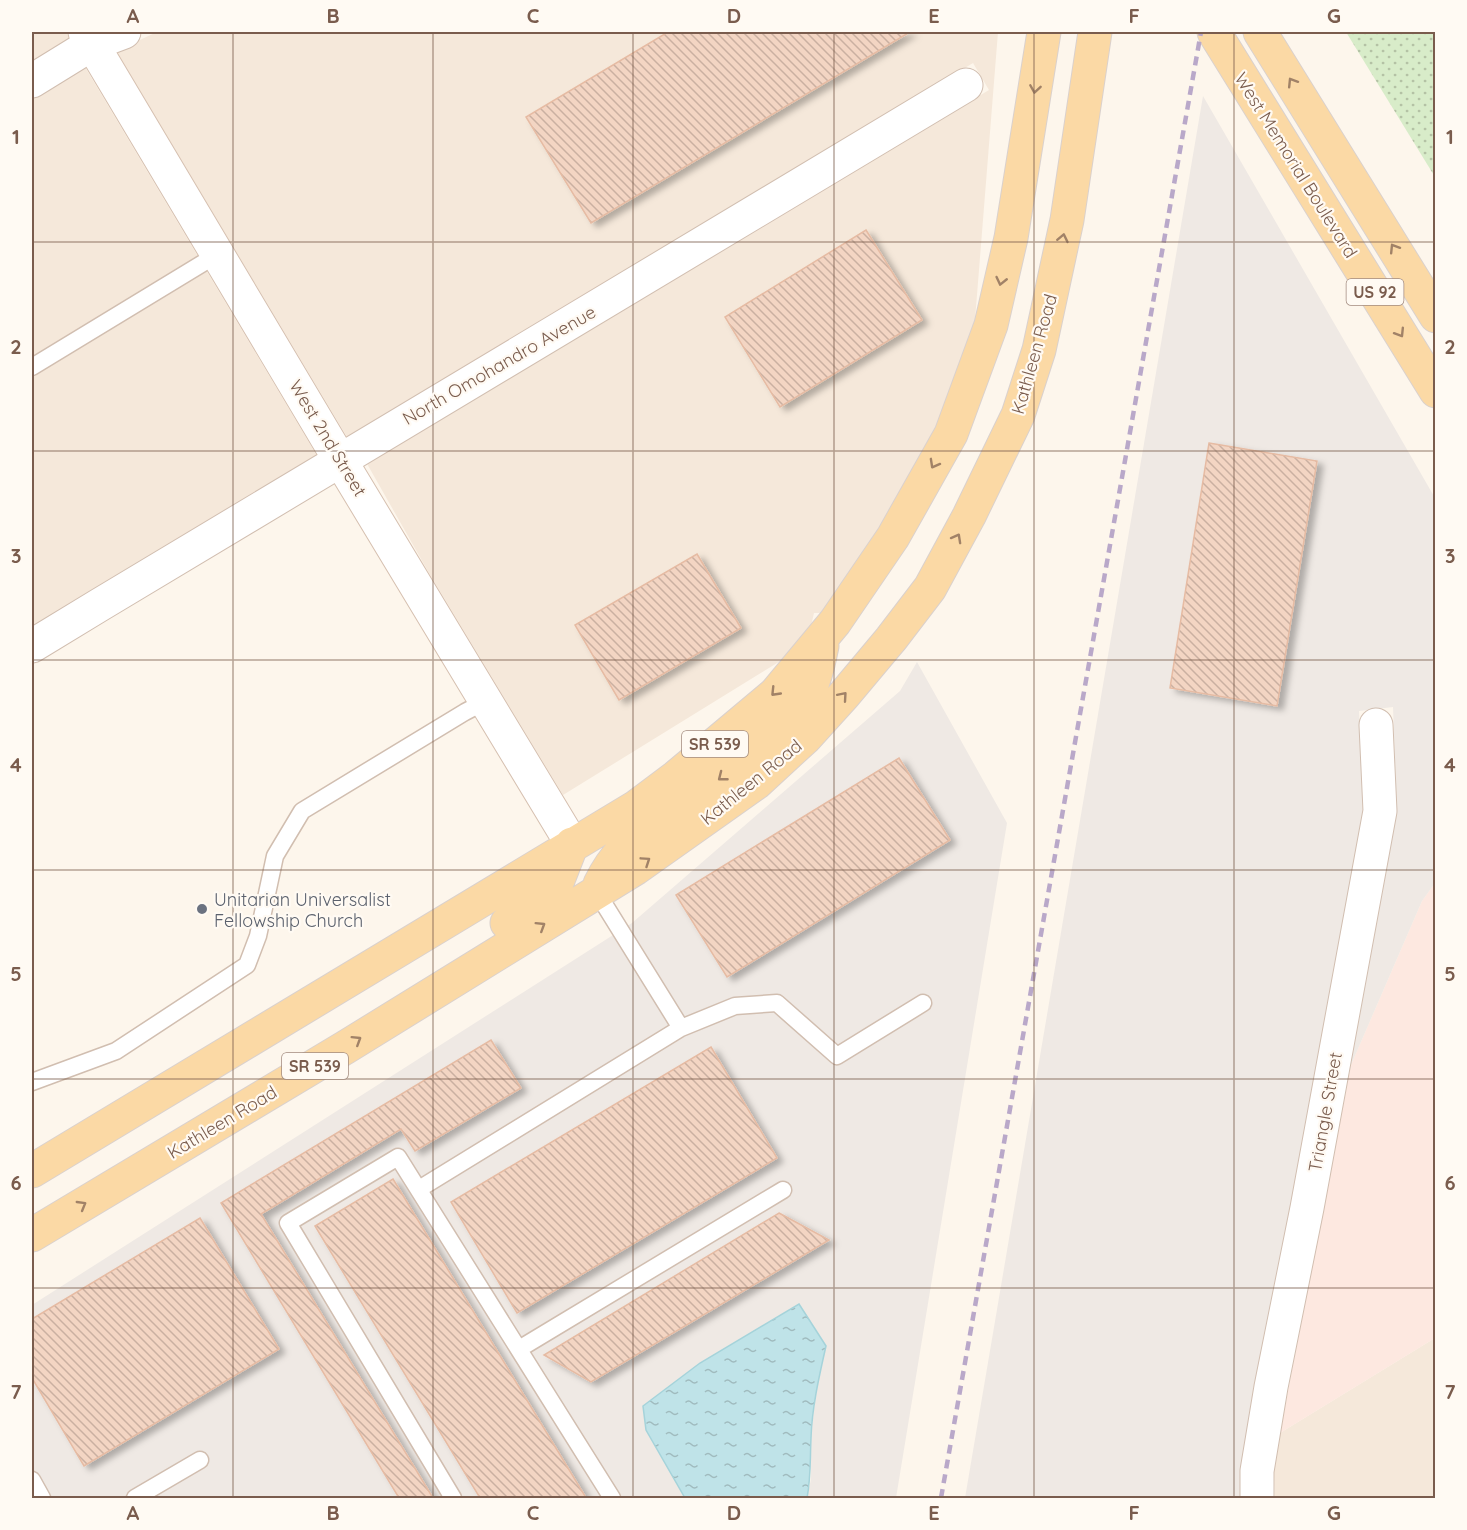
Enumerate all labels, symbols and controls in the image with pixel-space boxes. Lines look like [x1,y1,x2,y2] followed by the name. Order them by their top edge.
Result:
[127,3,140,28] text: A
[326,3,340,28] text: B
[527,3,540,28] text: C
[727,3,741,28] text: D
[928,3,940,28] text: E
[1128,3,1140,28] text: F
[1327,3,1341,28] text: G
[1229,68,1363,262] street label: West Memorial Boulevard
[1287,78,1299,88] one-way arrow
[1029,85,1041,94] one-way arrow
[12,124,20,149] text: 1
[1446,124,1454,149] text: 1
[1056,233,1069,243] one-way arrow
[1389,244,1401,254] one-way arrow
[995,276,1008,286] one-way arrow
[1346,279,1404,305] road number: US 92
[1006,291,1062,417] street label: Kathleen Road
[398,300,600,430] street label: North Omohandro Avenue
[1392,327,1404,337] one-way arrow
[10,334,22,359] text: 2
[1444,334,1456,359] text: 2
[284,375,372,501] street label: West 2nd Street
[930,457,941,468] one-way arrow
[950,534,961,545] one-way arrow
[11,543,21,568] text: 3
[1445,543,1455,568] text: 3
[772,685,783,696] one-way arrow
[836,692,847,703] one-way arrow
[682,731,748,757] road number: SR 539
[696,734,806,830] street label: Kathleen Road
[10,752,22,777] text: 4
[1444,752,1456,777] text: 4
[718,769,729,780] one-way arrow
[639,857,650,868] one-way arrow
[214,888,391,932] place label: Unitarian Universalist Fellowship Church
[195,902,209,916] marker: Unitarian Universalist Fellowship Church
[534,922,545,933] one-way arrow
[10,961,22,986] text: 5
[1444,961,1456,986] text: 5
[351,1036,361,1048] one-way arrow
[1303,1050,1347,1174] street label: Triangle Street
[282,1053,348,1079] road number: SR 539
[163,1080,281,1164] street label: Kathleen Road
[10,1170,22,1195] text: 6
[1444,1170,1456,1195] text: 6
[76,1201,86,1213] one-way arrow
[11,1379,22,1404] text: 7
[1445,1379,1456,1404] text: 7
[127,1500,140,1525] text: A
[326,1500,340,1525] text: B
[527,1500,540,1525] text: C
[727,1500,741,1525] text: D
[928,1500,940,1525] text: E
[1128,1500,1140,1525] text: F
[1327,1500,1341,1525] text: G

